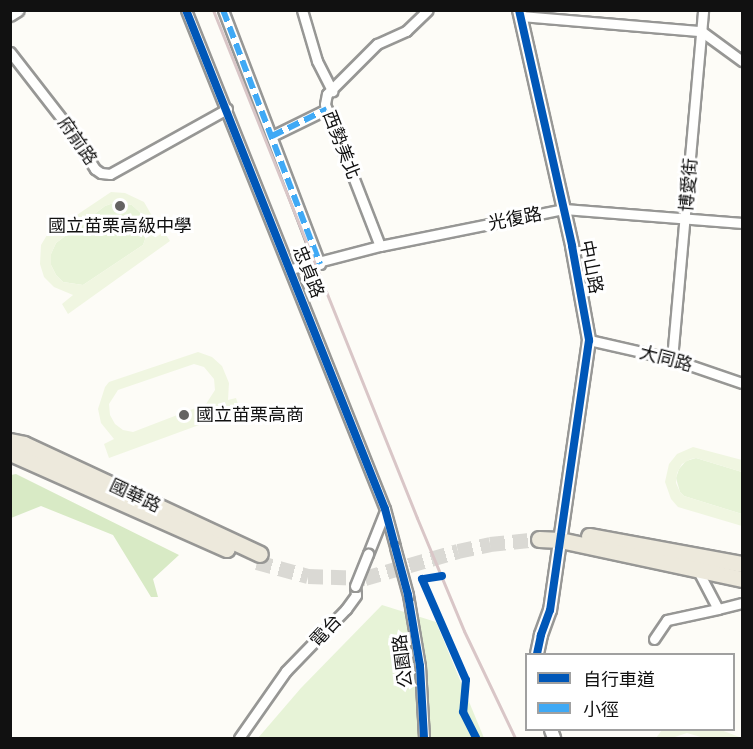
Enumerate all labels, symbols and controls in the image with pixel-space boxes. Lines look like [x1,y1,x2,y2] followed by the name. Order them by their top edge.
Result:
[318,108,364,182] street label: 西勢美北
[53,113,101,169] street label: 府前路
[676,157,702,213] street label: 博愛街
[113,199,127,213] marker: 國立苗栗高級中學
[486,203,544,235] street label: 光復路
[48,215,192,237] place label: 國立苗栗高級中學
[575,238,607,296] street label: 中山路
[288,243,328,301] street label: 忠貞路
[637,342,695,376] street label: 大同路
[196,404,304,426] place label: 國立苗栗高商
[177,408,191,422] marker: 國立苗栗高商
[106,475,164,517] street label: 國華路
[306,610,346,652] street label: 電台
[389,633,417,689] street label: 公園路
[525,653,735,731] legend
[583,667,655,692] text: 自行車道
[583,697,619,722] text: 小徑

